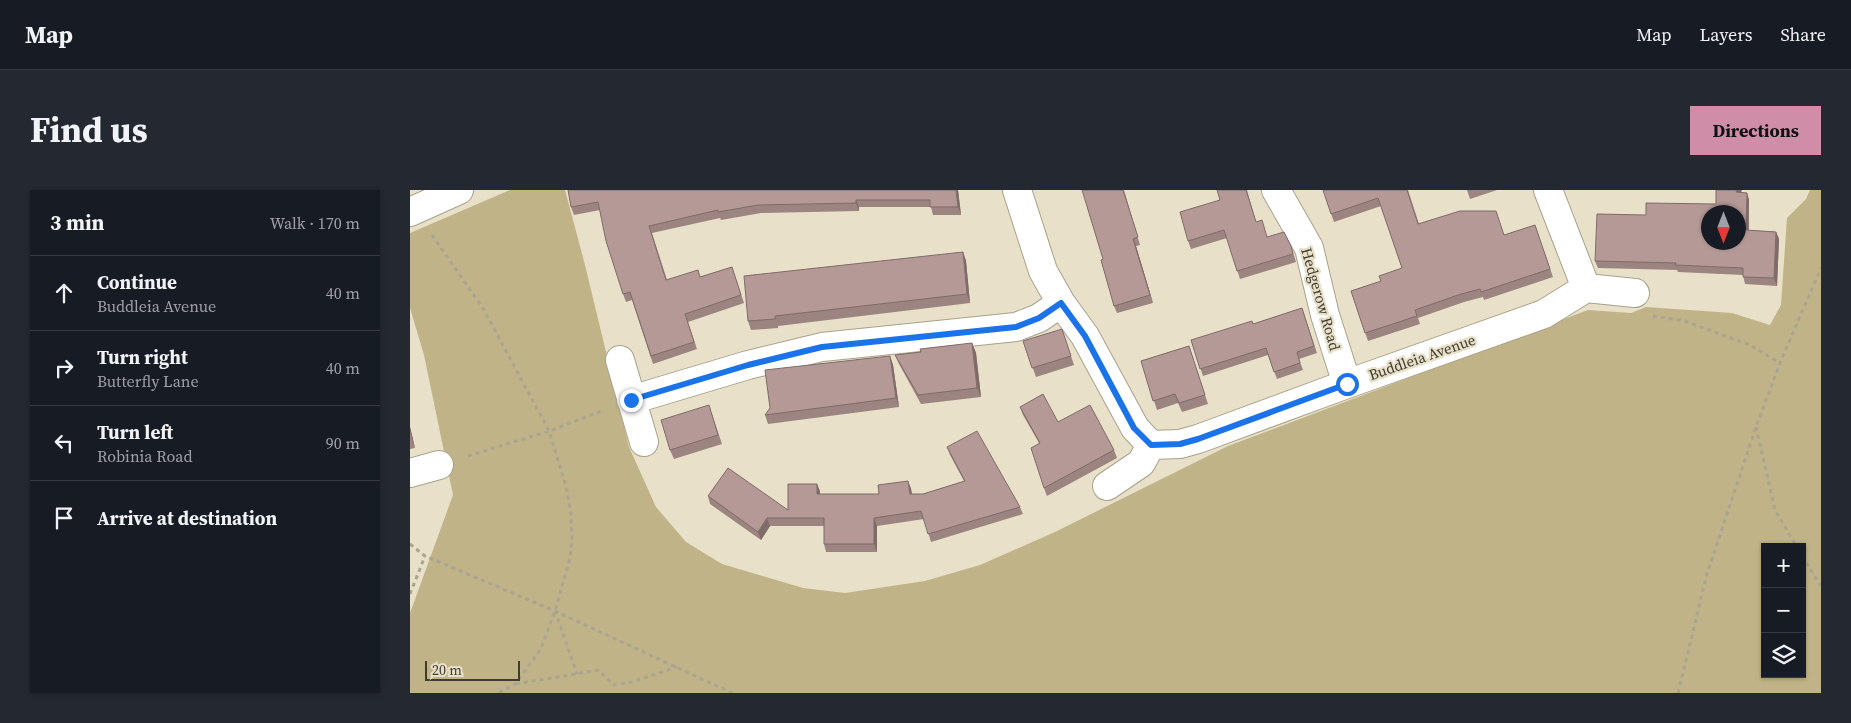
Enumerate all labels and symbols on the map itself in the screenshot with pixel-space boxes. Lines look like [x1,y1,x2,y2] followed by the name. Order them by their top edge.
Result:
[1701,205,1746,250] north arrow
[1296,245,1346,353] street label: Hedgerow Road
[1366,329,1479,385] street label: Buddleia Avenue
[1336,373,1359,396] route start
[620,389,643,412] route end
[425,658,520,681] scale bar

